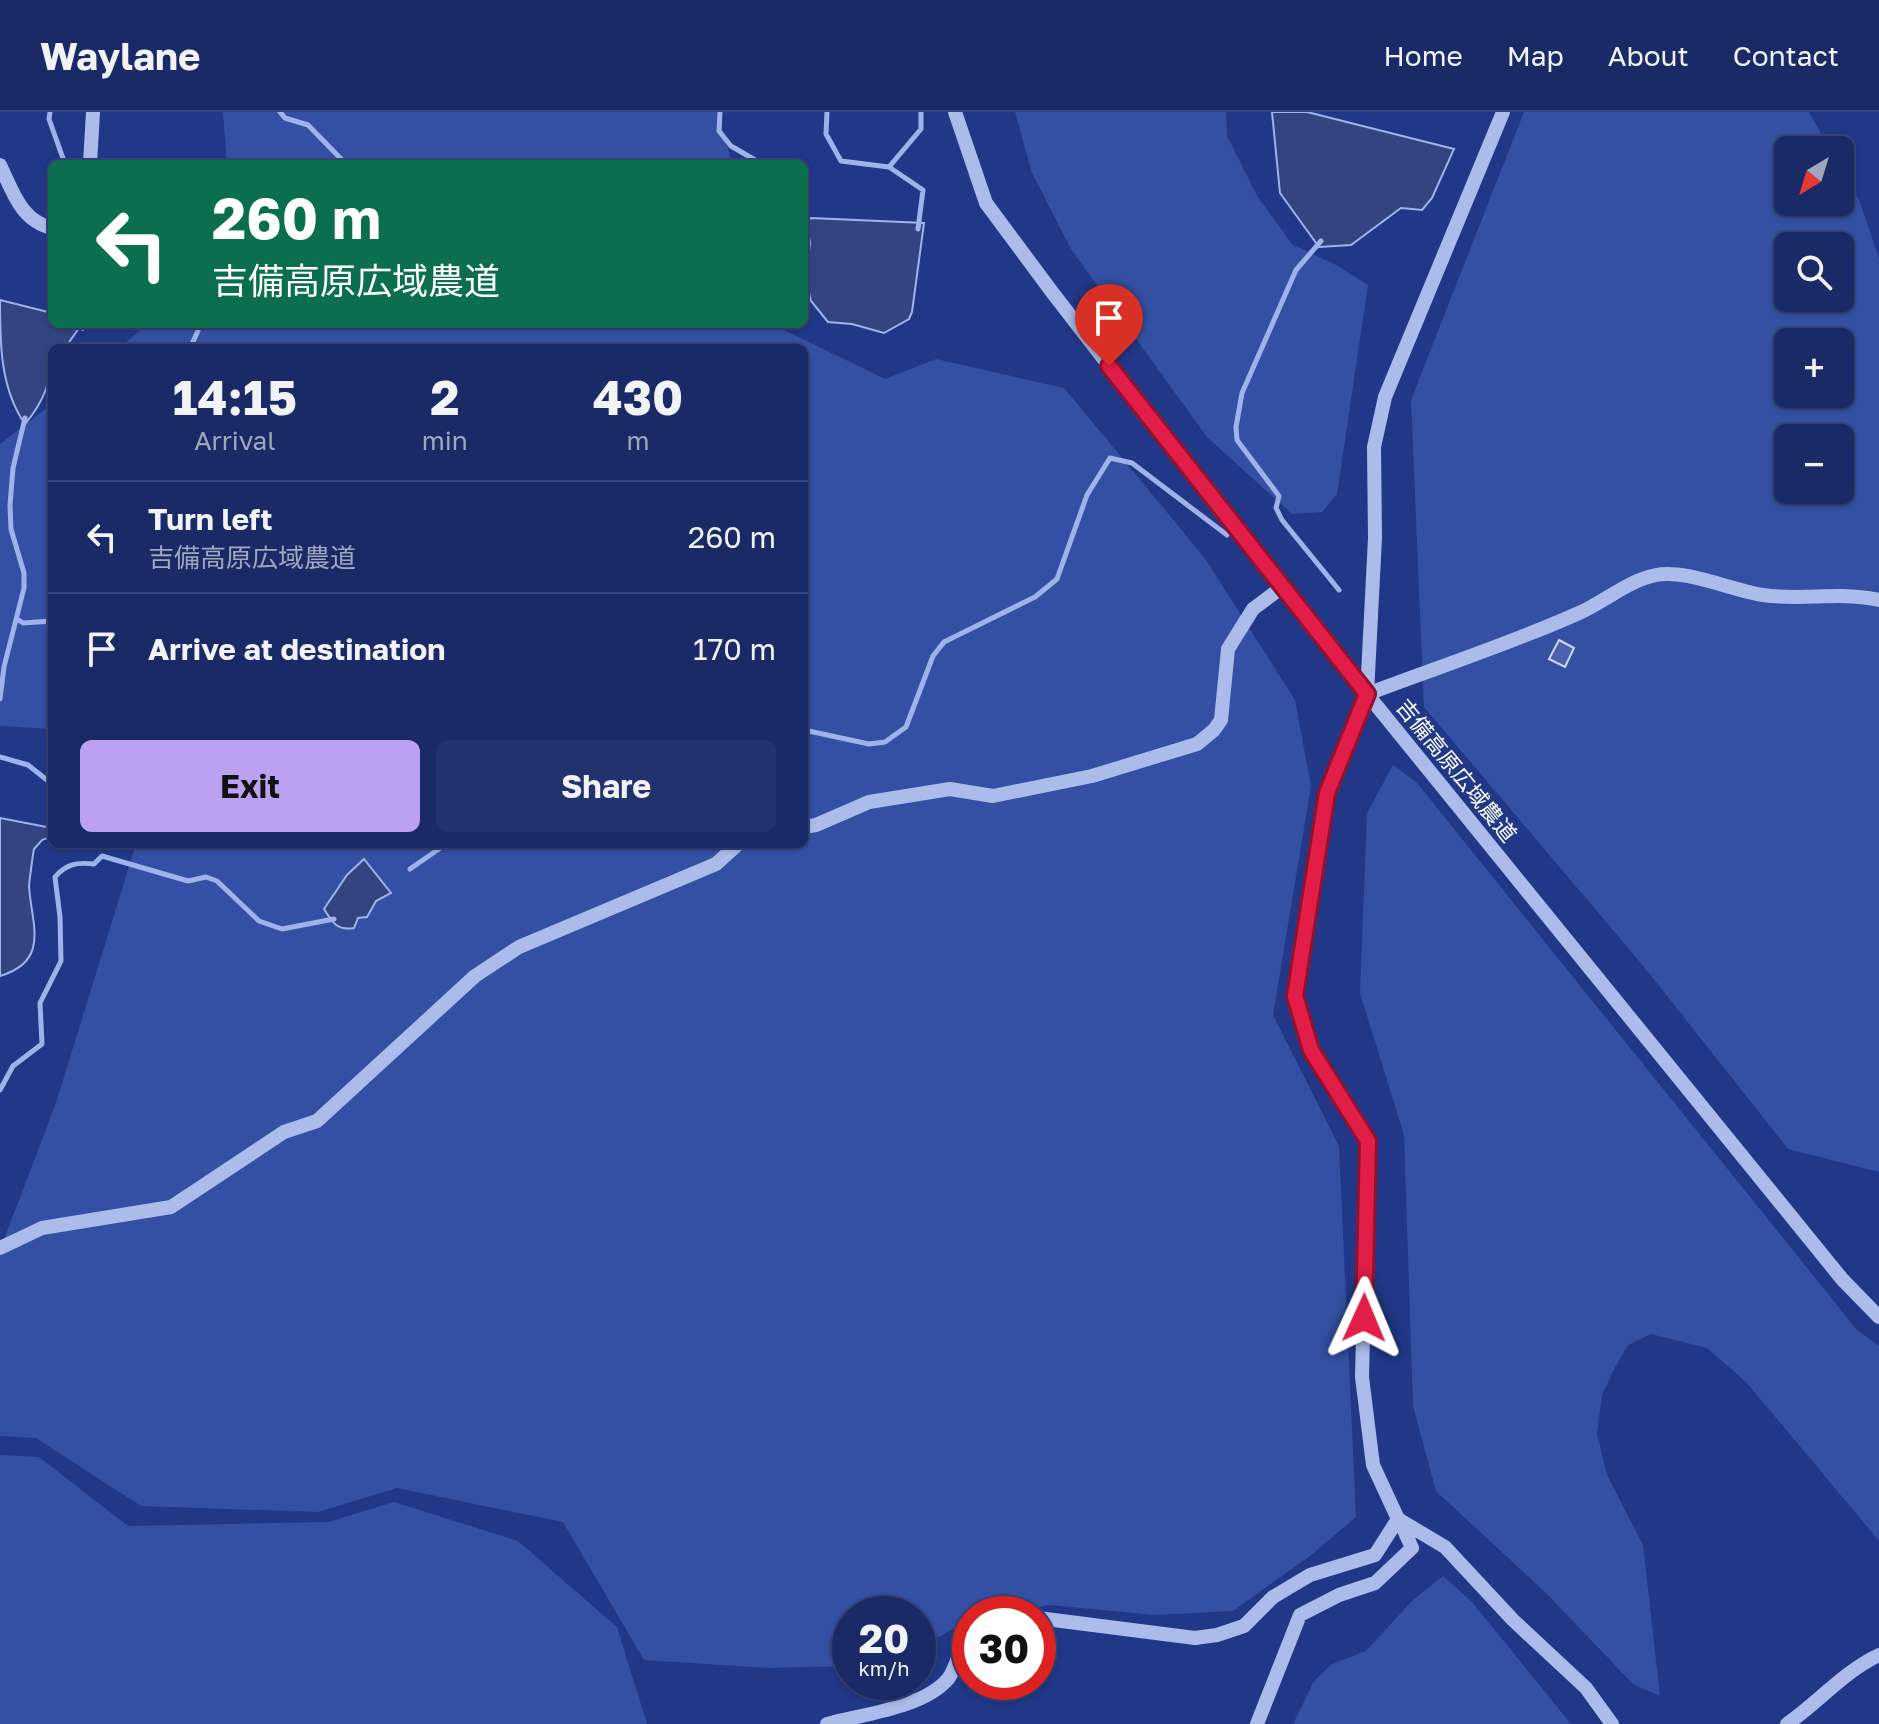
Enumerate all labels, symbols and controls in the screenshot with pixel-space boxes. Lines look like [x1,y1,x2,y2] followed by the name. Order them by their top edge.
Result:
[40,33,201,78] text: Waylane
[1384,39,1463,72] text: Home
[1507,39,1564,72] text: Map
[1608,39,1689,72] text: About
[1733,39,1839,72] text: Contact
[1774,136,1854,216] north arrow
[1774,136,1854,504] map controls
[212,184,381,251] text: 260 m
[80,192,184,296] icon: left
[1774,232,1854,312] button: search
[212,259,500,302] text: 吉備高原広域農道
[1075,284,1143,366] pin
[1087,296,1131,340] icon: arrive
[1774,328,1854,408] button: +
[173,368,297,426] text: 14:15
[430,368,459,426] text: 2
[593,368,683,426] text: 430
[1774,424,1854,504] button: −
[194,425,276,456] text: Arrival
[422,425,468,456] text: min
[626,425,649,456] text: m
[148,501,273,537] text: Turn left
[80,515,124,559] icon: left
[688,519,776,555] text: 260 m
[148,542,356,573] text: 吉備高原広域農道
[80,627,124,671] icon: arrive
[148,631,445,667] text: Arrive at destination
[693,631,776,667] text: 170 m
[1391,693,1523,847] street label: 吉備高原広域農道
[80,740,420,832] button: Exit
[436,740,776,832] button: Share
[1322,1276,1406,1360] position arrow
[952,1596,1056,1700] speed limit sign: 30
[859,1614,909,1662] text: 20
[859,1656,909,1680] text: km/h

